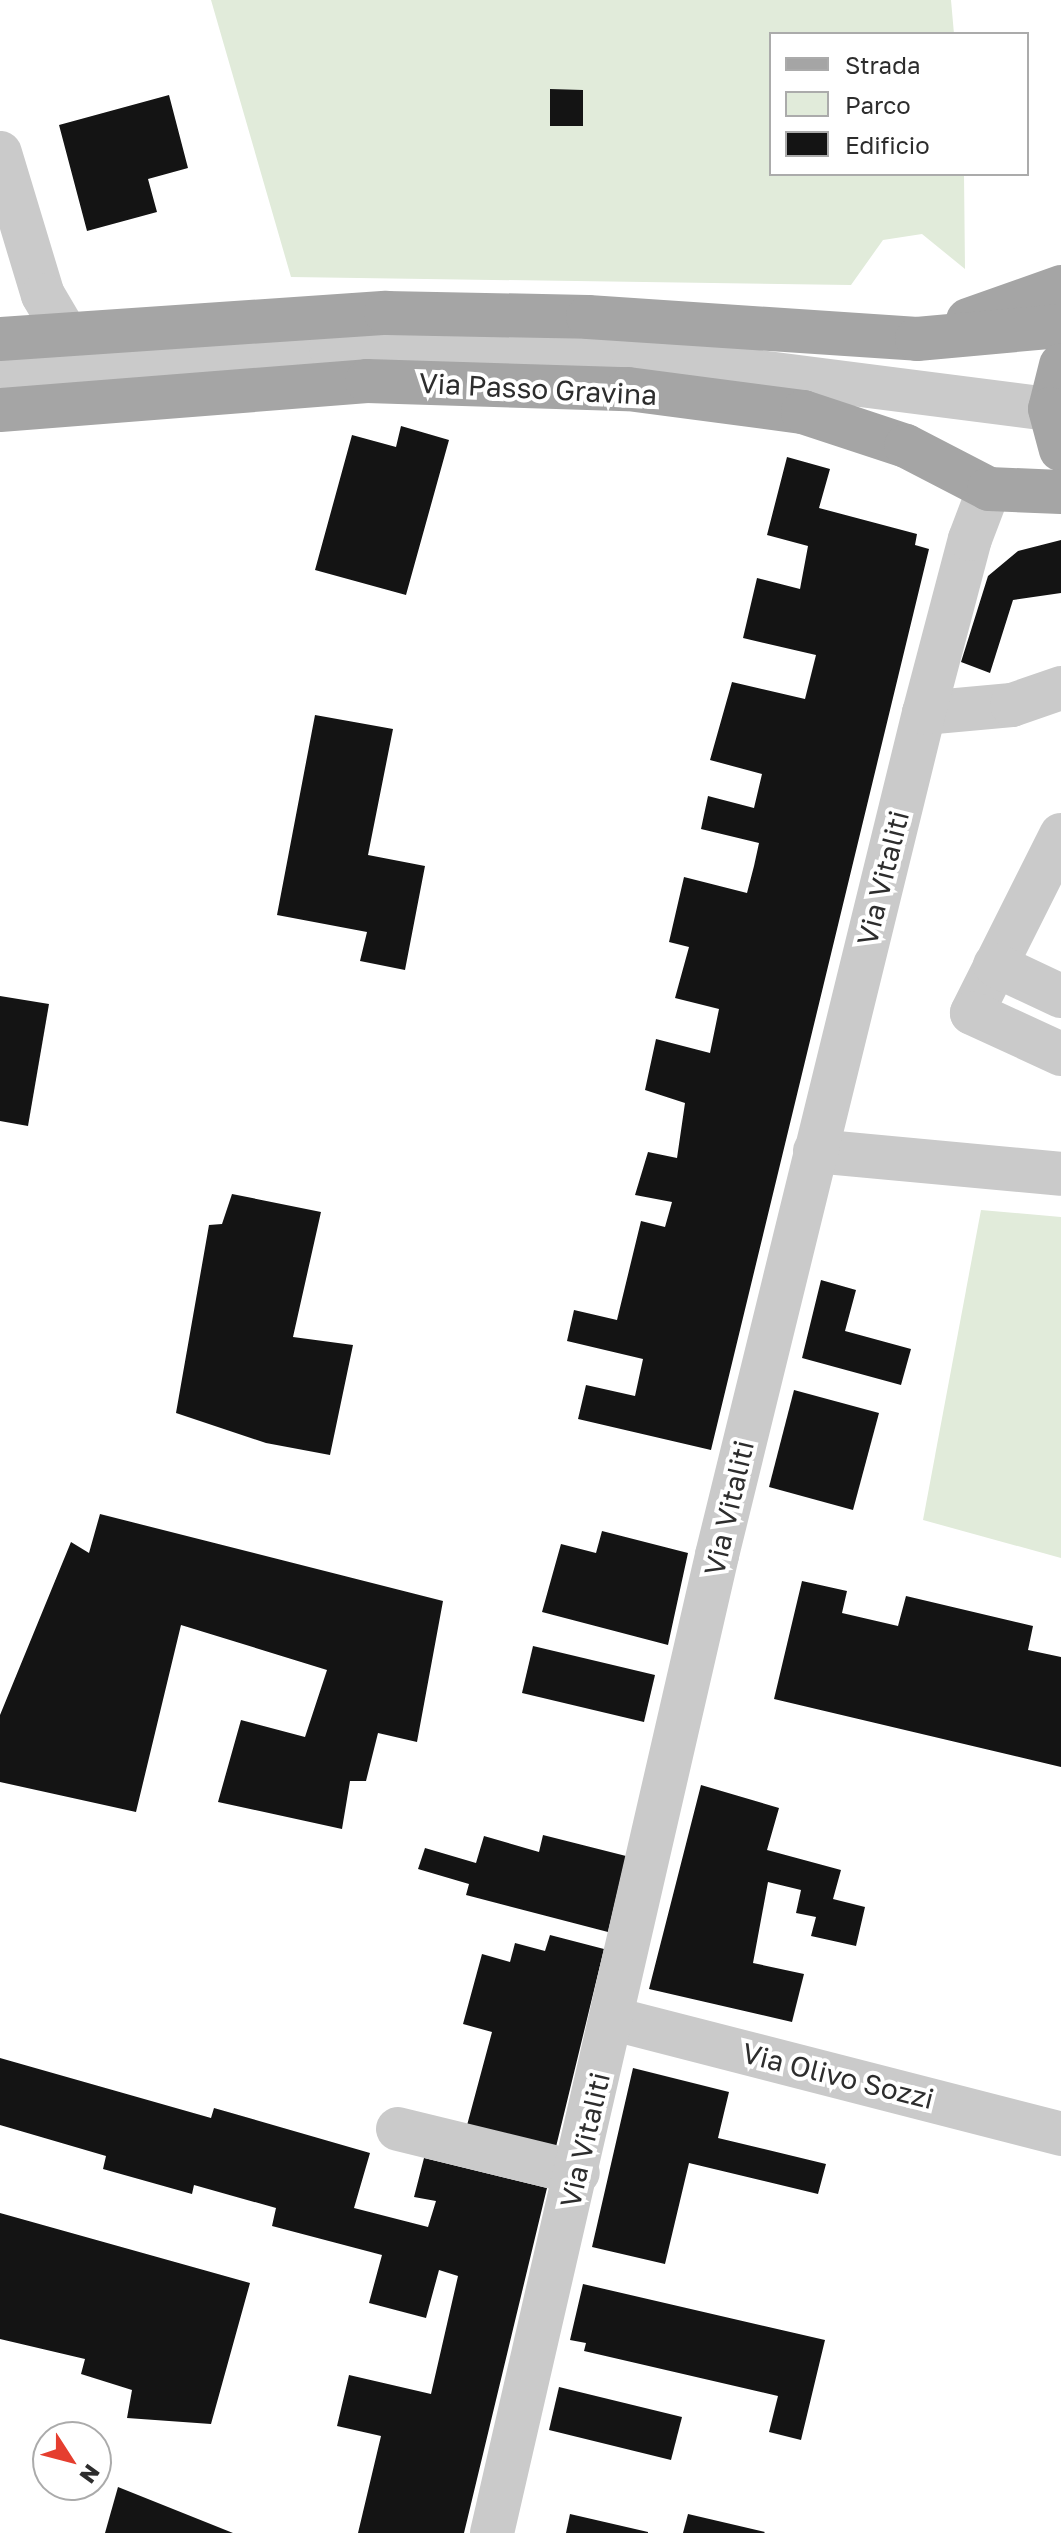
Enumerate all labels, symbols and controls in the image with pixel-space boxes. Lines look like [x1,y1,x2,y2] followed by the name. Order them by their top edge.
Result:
[769,32,1029,176] legend
[845,50,920,79] text: Strada
[845,90,911,119] text: Parco
[845,130,930,159] text: Edificio
[418,366,658,412] street label: Via Passo Gravina
[850,807,916,949] street label: Via Vitaliti
[697,1437,761,1579] street label: Via Vitaliti
[739,2036,937,2116] street label: Via Olivo Sozzi
[553,2069,617,2211] street label: Via Vitaliti
[32,2421,112,2501] north arrow
[74,2460,106,2489] text: N

